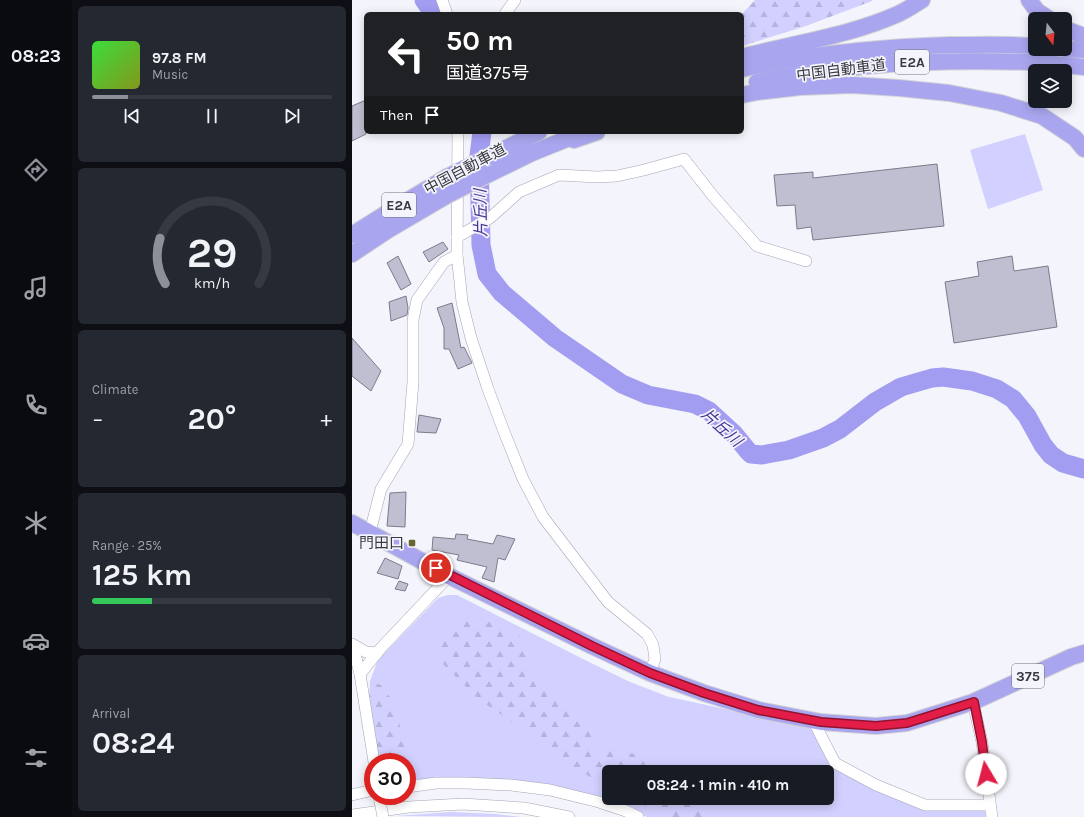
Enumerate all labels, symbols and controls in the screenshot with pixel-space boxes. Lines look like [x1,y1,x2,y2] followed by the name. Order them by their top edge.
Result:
[1028,12,1072,56] north arrow
[1028,12,1072,108] map controls
[446,24,514,57] text: 50 m
[380,28,432,80] icon: left
[11,45,61,67] text: 08:23
[152,49,207,67] text: 97.8 FM
[895,50,929,74] road number: E2A
[795,56,887,84] street label: 中国自動車道
[446,62,529,84] text: 国道375号
[1028,64,1072,108] button: layers
[152,67,188,82] text: Music
[421,104,443,126] icon: arrive
[121,105,143,127] icon: previous
[201,105,223,127] icon: pause
[281,105,303,127] icon: next
[380,106,413,124] text: Then
[421,140,509,198] street label: 中国自動車道
[22,156,50,184] icon: directions
[471,187,490,237] water label: 片丘川
[382,193,416,217] road number: E2A
[187,229,237,277] text: 29
[22,274,50,302] icon: music
[194,275,230,292] text: km/h
[92,382,138,397] text: Climate
[22,391,50,419] icon: phone
[188,401,236,437] text: 20°
[697,404,747,452] water label: 片丘川
[92,406,104,432] text: −
[320,406,332,432] text: +
[22,509,50,537] icon: climate
[359,534,404,552] place label: 門田口
[92,538,162,553] text: Range · 25%
[407,538,417,548] marker: 門田口
[419,551,453,585] pin
[92,557,192,593] text: 125 km
[425,557,447,579] icon: arrive
[22,627,50,655] icon: car
[1012,664,1044,688] road number: 375
[92,706,130,721] text: Arrival
[92,725,174,761] text: 08:24
[22,744,50,772] icon: filters
[364,753,416,805] speed limit sign: 30
[965,753,1007,795] position arrow
[647,776,789,794] text: 08:24 · 1 min · 410 m

